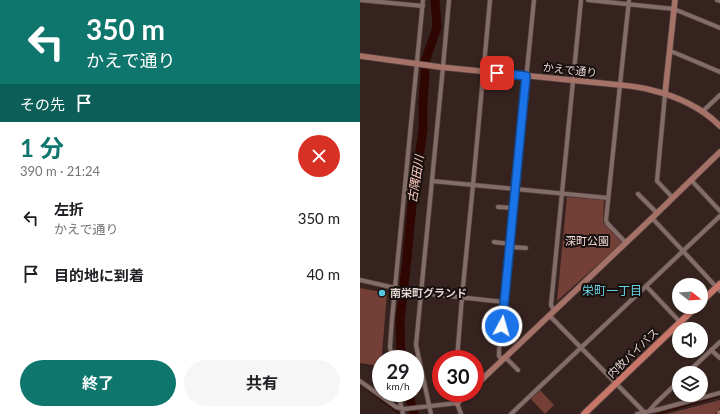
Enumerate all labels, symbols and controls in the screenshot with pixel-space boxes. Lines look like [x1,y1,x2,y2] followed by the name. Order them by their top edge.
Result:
[86,12,165,46] text: 350 m
[20,16,72,68] icon: left
[86,49,175,71] text: かえで通り
[480,56,514,90] pin
[542,60,598,79] street label: かえで通り
[486,62,508,84] icon: arrive
[73,92,95,114] icon: arrive
[20,95,65,113] text: その先
[20,133,64,162] text: 1 分
[298,135,340,177] button: close
[404,152,427,204] water label: 古隅田川
[20,163,100,179] text: 390 m · 21:24
[54,200,84,218] text: 左折
[20,207,42,229] icon: left
[298,209,340,227] text: 350 m
[54,221,119,237] text: かえで通り
[565,234,609,247] park label: 深町公園
[20,263,42,285] icon: arrive
[306,265,340,283] text: 40 m
[54,266,144,284] text: 目的地に到着
[672,278,708,314] north arrow
[672,278,708,402] map controls
[582,283,642,298] district label: 栄町一丁目
[390,286,467,299] place label: 南栄町グランド
[377,288,387,298] marker: 南栄町グランド
[481,305,523,347] position arrow
[672,322,708,358] button: sound
[604,325,661,380] street label: 内牧バイパス
[432,350,484,402] speed limit sign: 30
[386,359,410,383] text: 29
[20,360,176,406] button: 終了
[184,360,340,406] button: 共有
[672,366,708,402] button: layers
[386,380,410,392] text: km/h

